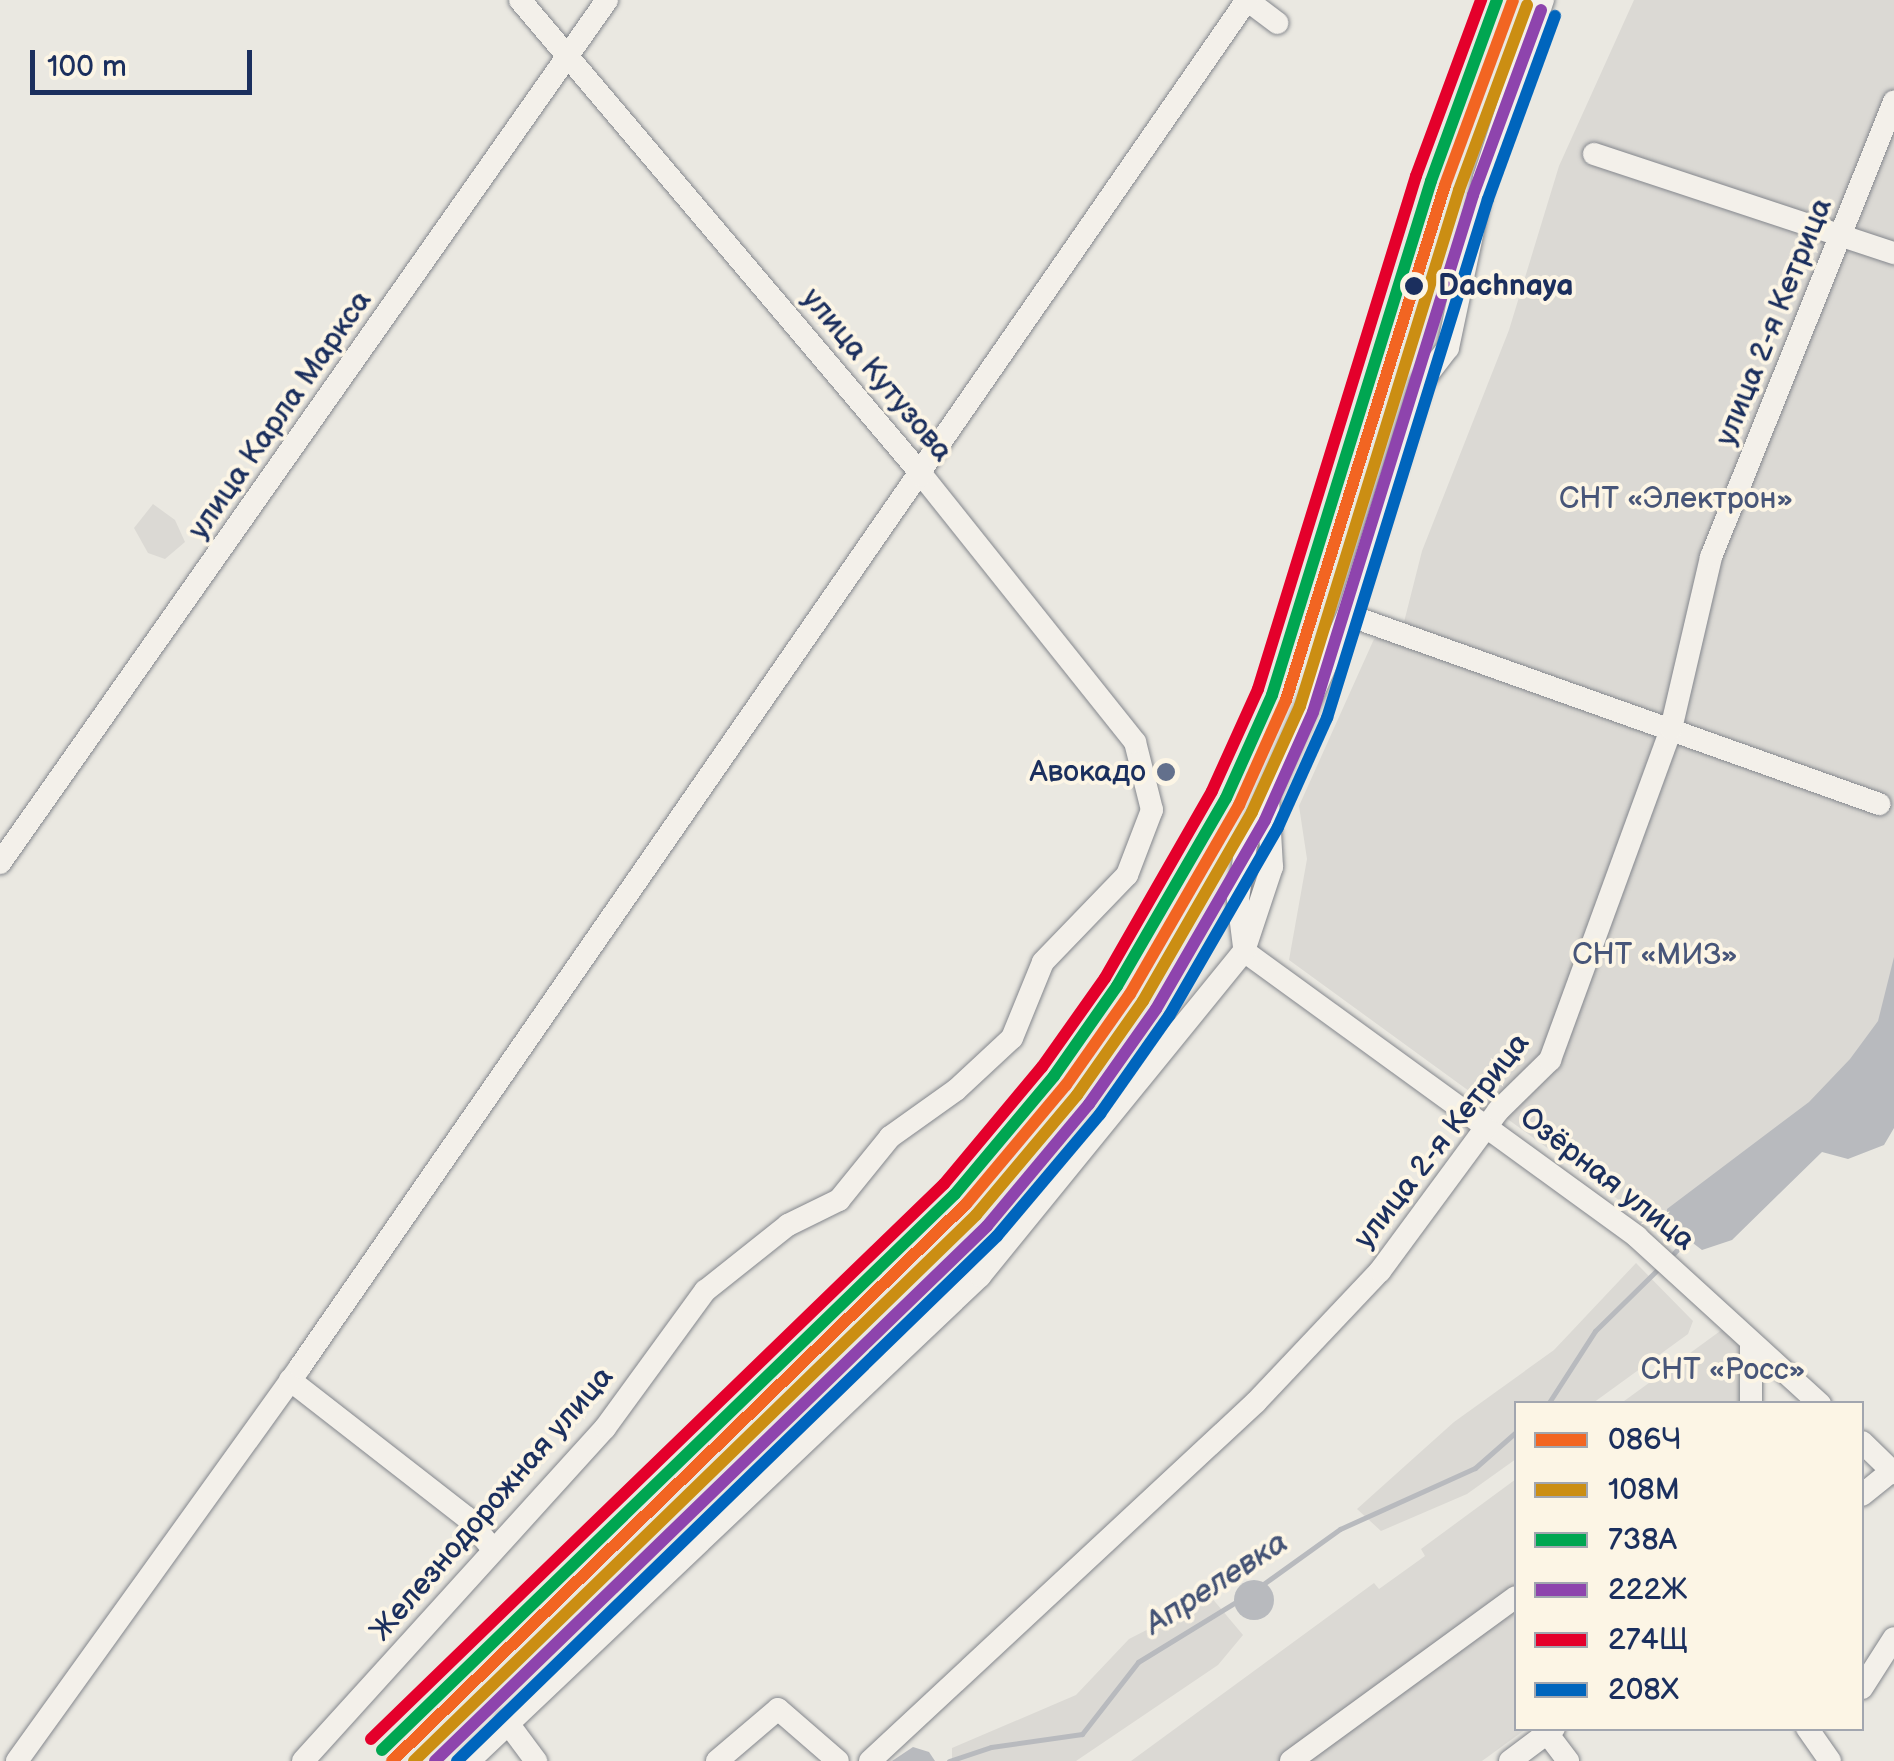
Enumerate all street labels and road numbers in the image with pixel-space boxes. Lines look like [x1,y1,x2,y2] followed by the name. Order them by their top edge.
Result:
[1708,193,1840,451] street label: улица 2-я Кетрица
[794,281,960,469] street label: улица Кутузова
[181,284,379,546] street label: улица Карла Маркса
[1347,1026,1537,1256] street label: улица 2-я Кетрица
[1512,1100,1702,1258] street label: Озёрная улица
[363,1359,621,1649] street label: Железнодорожная улица

